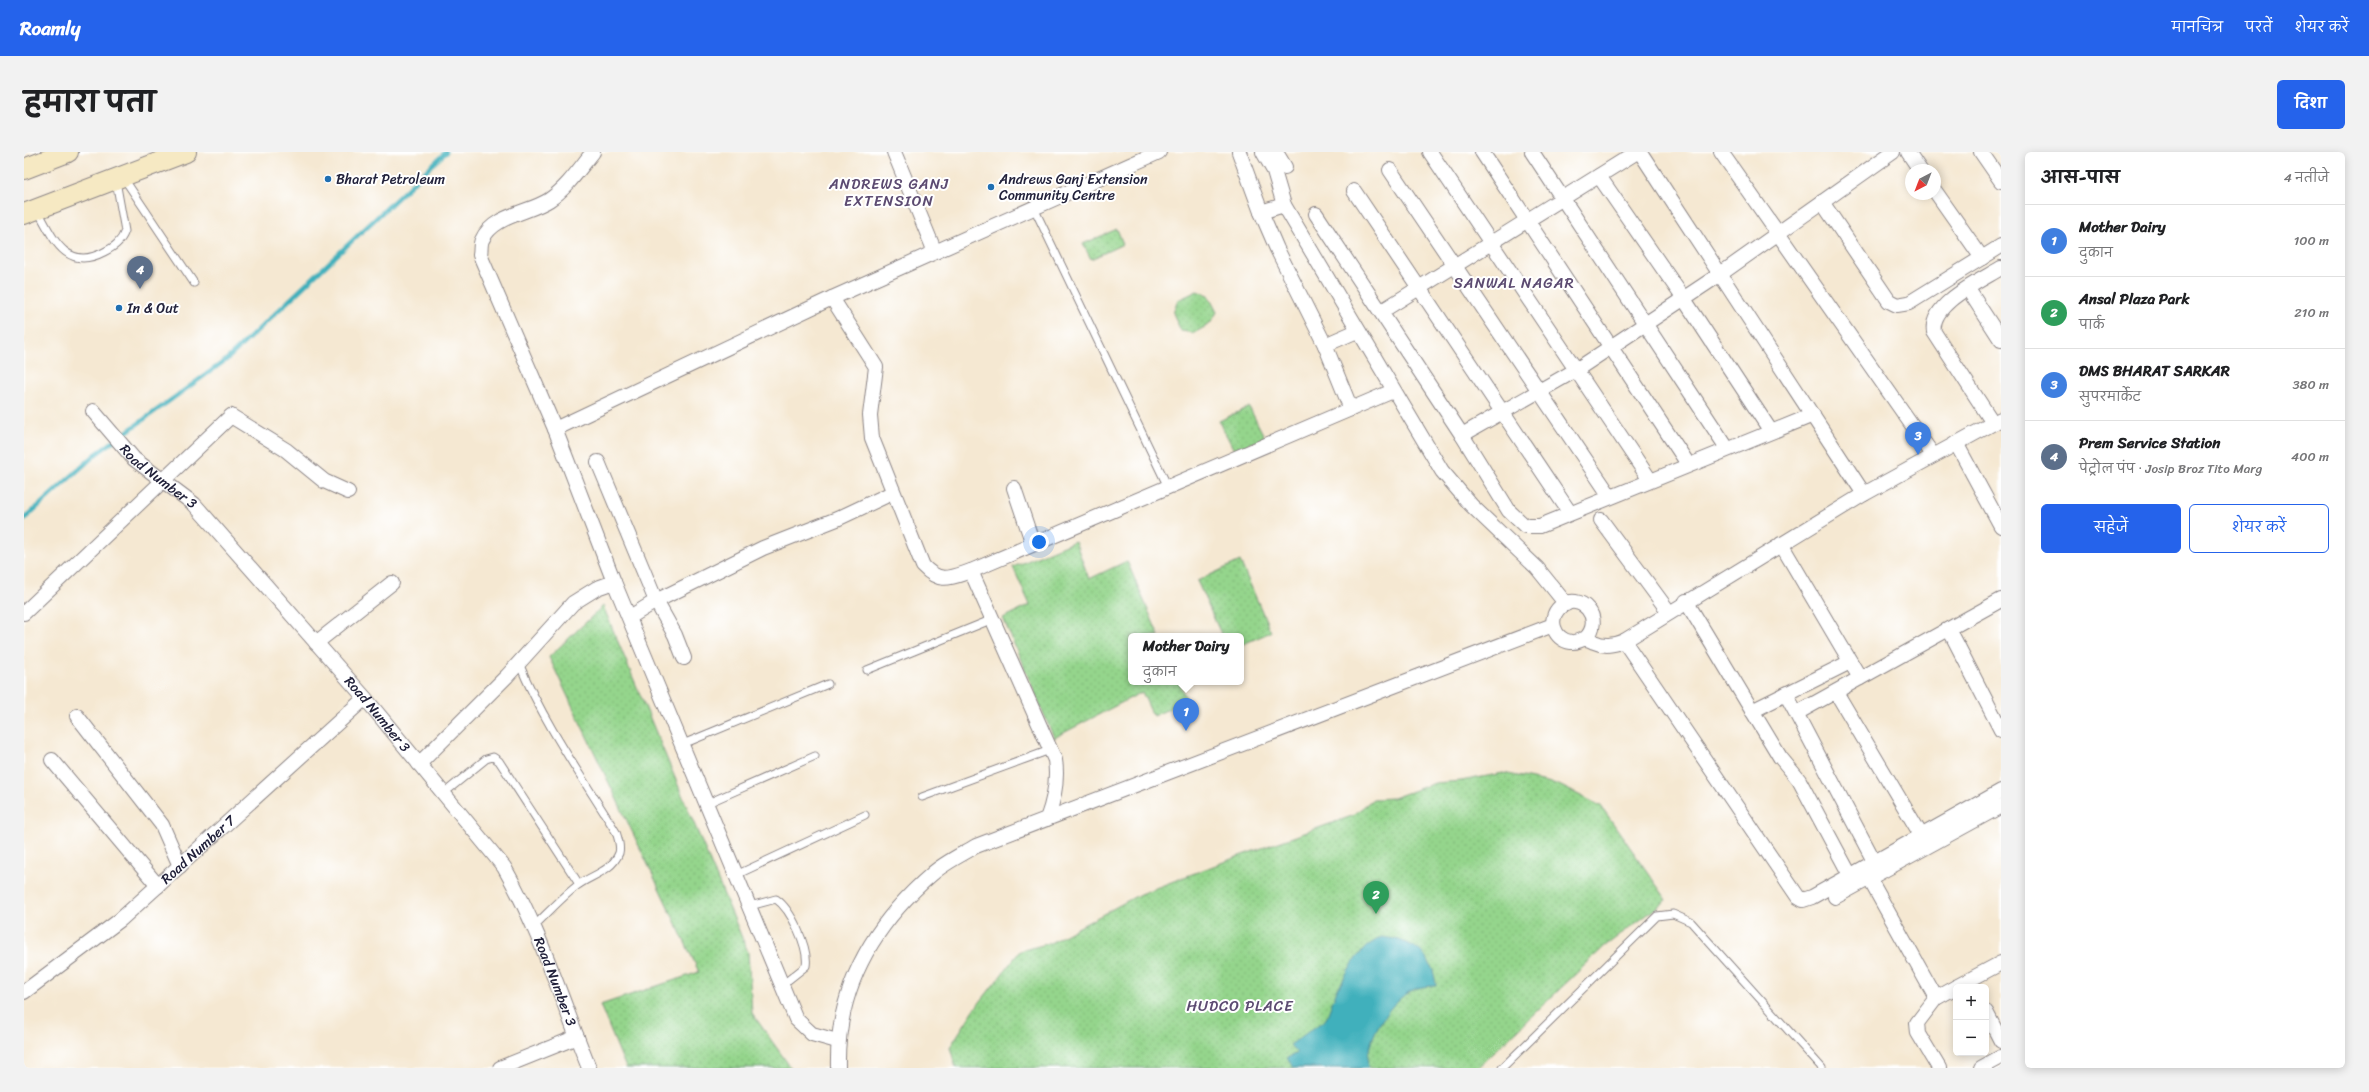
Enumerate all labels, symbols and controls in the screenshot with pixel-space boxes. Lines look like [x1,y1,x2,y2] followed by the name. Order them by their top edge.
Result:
[20,12,80,45] text: Roamly
[2172,15,2223,40] text: मानचित्र
[2245,15,2272,40] text: परतें
[2294,15,2349,40] text: शेयर करें
[24,78,156,127] text: हमारा पता
[2277,80,2345,129] button: दिशा
[2041,162,2120,192] text: आस-पास
[1905,164,1941,200] north arrow
[2284,166,2329,189] text: 4 नतीजे
[336,167,445,192] place label: Bharat Petroleum
[998,167,1148,208] place label: Andrews Ganj Extension Community Centre
[828,171,949,214] district label: ANDREWS GANJ EXTENSION
[323,174,333,184] marker: Bharat Petroleum
[986,182,996,192] marker: Andrews Ganj Extension Community Centre
[2079,214,2166,240] text: Mother Dairy
[2051,229,2057,252] text: 1
[2294,229,2329,252] text: 100 m
[2079,241,2113,264] text: दुकान
[127,256,153,289] pin: 4
[1453,270,1575,296] district label: SANWAL NAGAR
[2079,286,2189,312] text: Ansal Plaza Park
[126,296,179,321] place label: In & Out
[2050,301,2058,324] text: 2
[2294,301,2329,324] text: 210 m
[114,303,124,313] marker: In & Out
[2079,313,2105,336] text: पार्क
[2079,358,2230,384] text: DMS BHARAT SARKAR
[2050,373,2058,396] text: 3
[2292,373,2329,396] text: 380 m
[2079,385,2141,408] text: सुपरमार्केट
[1905,422,1931,455] pin: 3
[2079,430,2220,456] text: Prem Service Station
[114,438,203,515] street label: Road Number 3
[2050,445,2058,468] text: 4
[2291,445,2329,468] text: 400 m
[2079,457,2262,480] text: पेट्रोल पंप · Josip Broz Tito Marg
[2041,504,2181,553] button: सहेजें
[2189,504,2329,553] button: शेयर करें
[1029,532,1049,552] your location
[1128,633,1244,685] popup
[1143,633,1229,659] text: Mother Dairy
[1143,660,1177,683] text: दुकान
[338,670,417,758] street label: Road Number 3
[1173,698,1199,731] pin: 1
[155,808,242,890] street label: Road Number 7
[1363,881,1389,914] pin: 2
[527,933,584,1030] street label: Road Number 3
[1953,984,1989,1056] map controls
[1953,984,1989,1020] button: +
[1186,993,1294,1019] district label: HUDCO PLACE
[1953,1020,1989,1056] button: −

